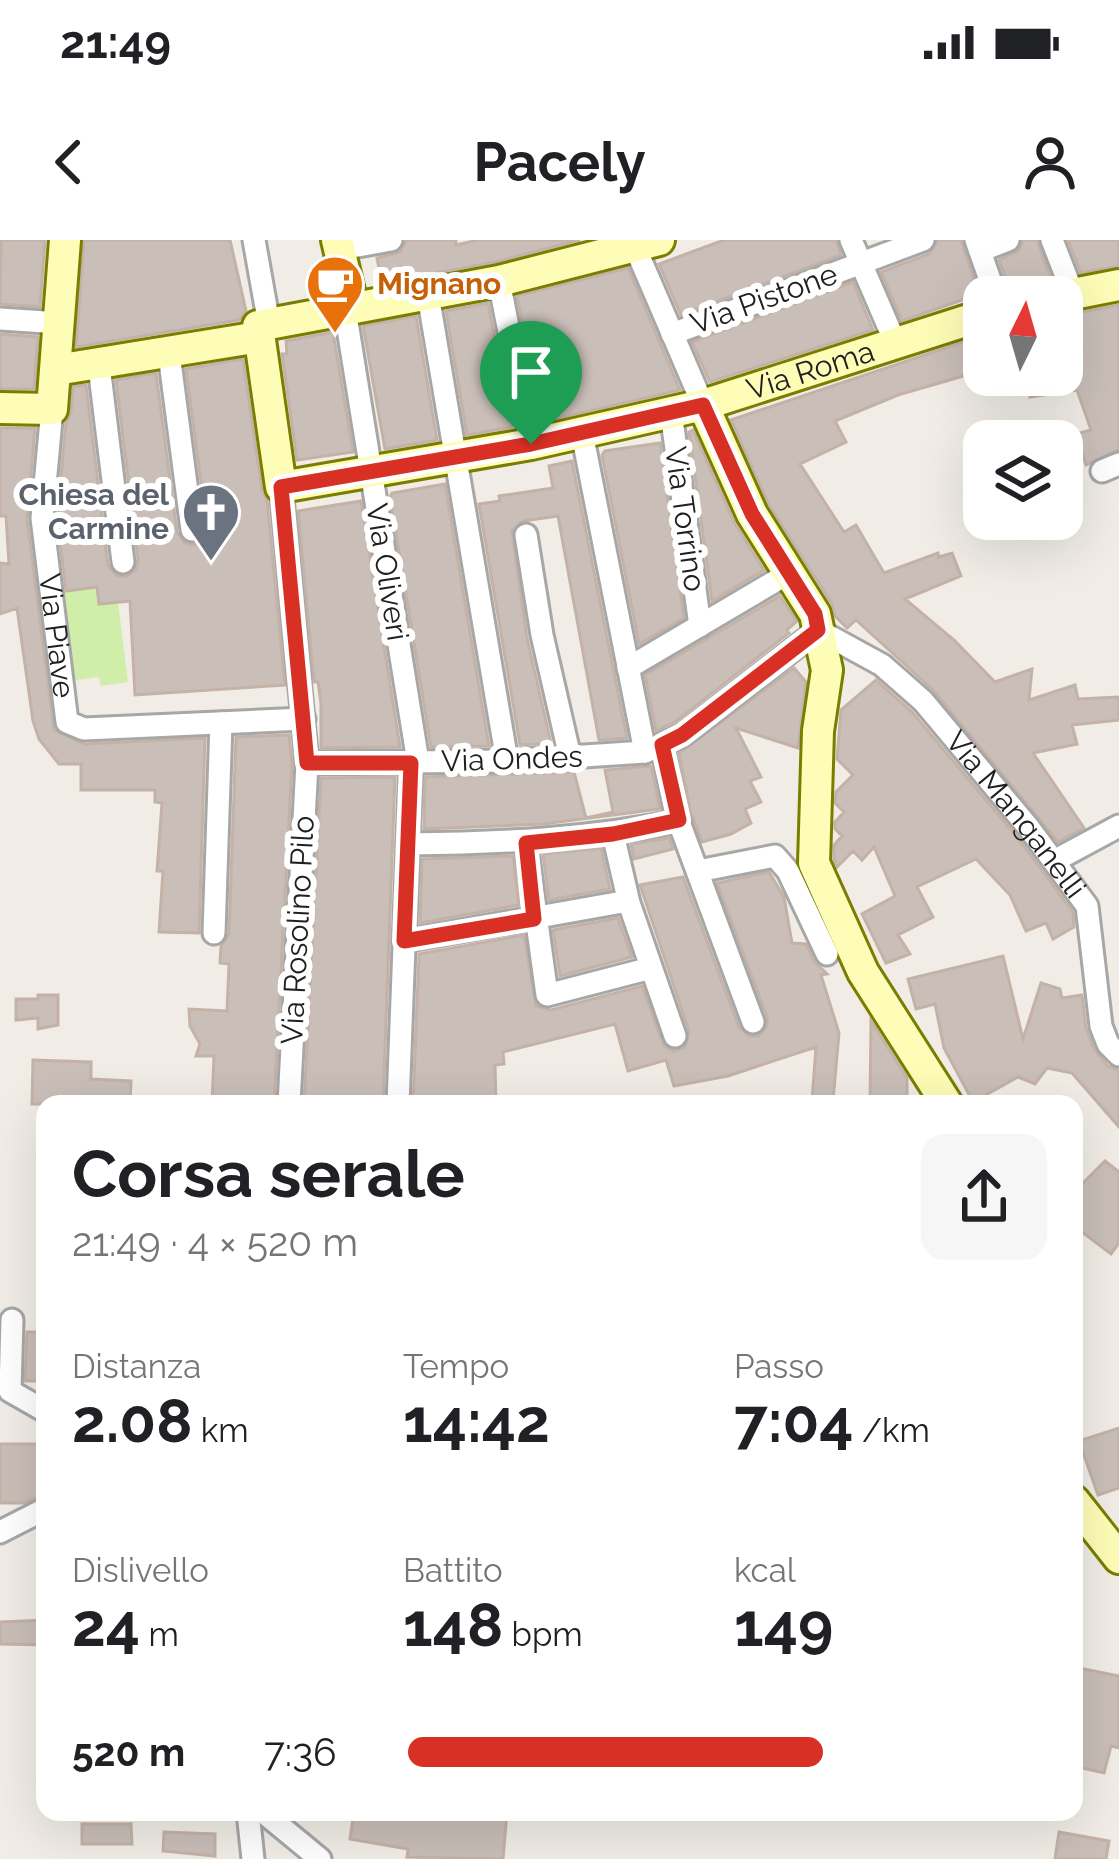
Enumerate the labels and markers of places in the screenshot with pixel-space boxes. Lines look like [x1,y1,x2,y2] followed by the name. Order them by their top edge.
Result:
[304,253,366,335] cafe icon: Mignano
[377,266,501,301] place label: Mignano
[480,321,582,444] pin
[19,477,169,546] place label: Chiesa del Carmine
[180,481,242,563] church icon: Chiesa del Carmine

